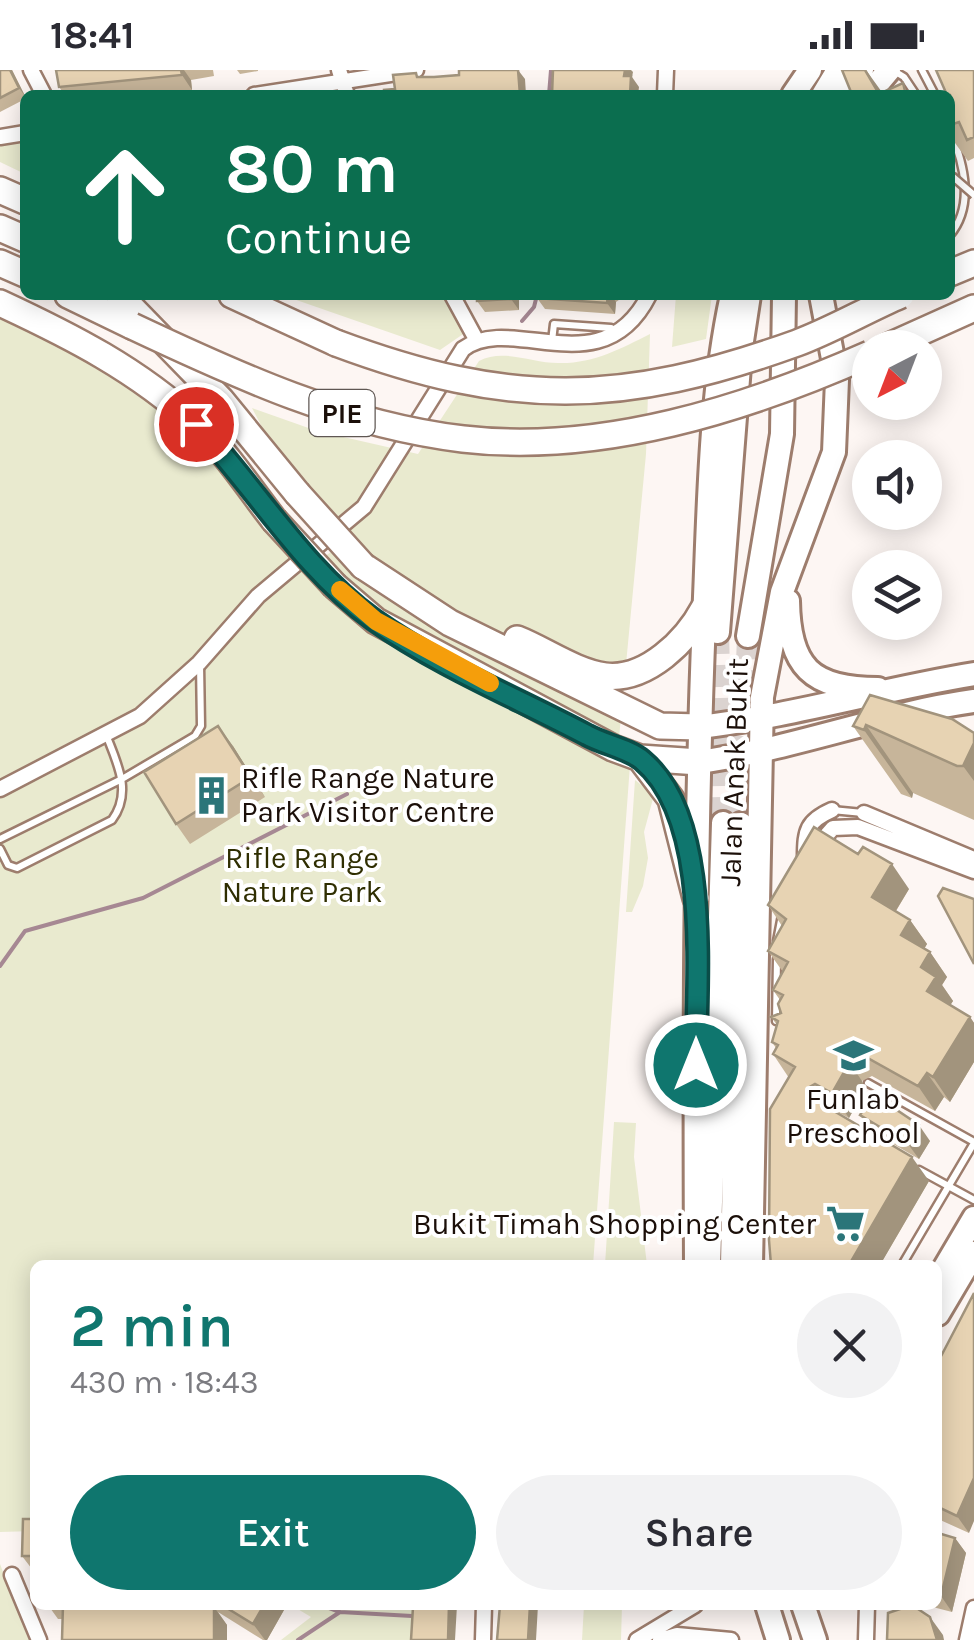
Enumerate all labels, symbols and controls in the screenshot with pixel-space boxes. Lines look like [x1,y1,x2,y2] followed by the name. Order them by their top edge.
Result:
[50,13,135,58] text: 18:41
[225,128,399,210] text: 80 m
[60,130,190,260] icon: ahead
[225,212,412,264] text: Continue
[852,330,942,420] north arrow
[852,330,942,640] map controls
[154,382,239,467] pin
[310,390,374,436] road number: PIE
[169,397,224,452] icon: arrive
[852,440,942,530] button: sound
[852,550,942,640] button: layers
[712,657,756,887] street label: Jalan Anak Bukit
[241,760,495,830] place label: Rifle Range Nature Park Visitor Centre
[190,774,232,816] building icon: Rifle Range Nature Park Visitor Centre
[222,840,382,910] park label: Rifle Range Nature Park
[644,1013,748,1117] position arrow
[832,1034,874,1076] school or university icon: Funlab Preschool
[786,1081,920,1151] place label: Funlab Preschool
[825,1203,867,1245] supermarket icon: Bukit Timah Shopping Center
[413,1206,816,1242] place label: Bukit Timah Shopping Center
[70,1291,234,1361] text: 2 min
[797,1293,902,1398] button: close
[70,1364,259,1401] text: 430 m · 18:43
[70,1475,476,1590] button: Exit
[496,1475,902,1590] button: Share

